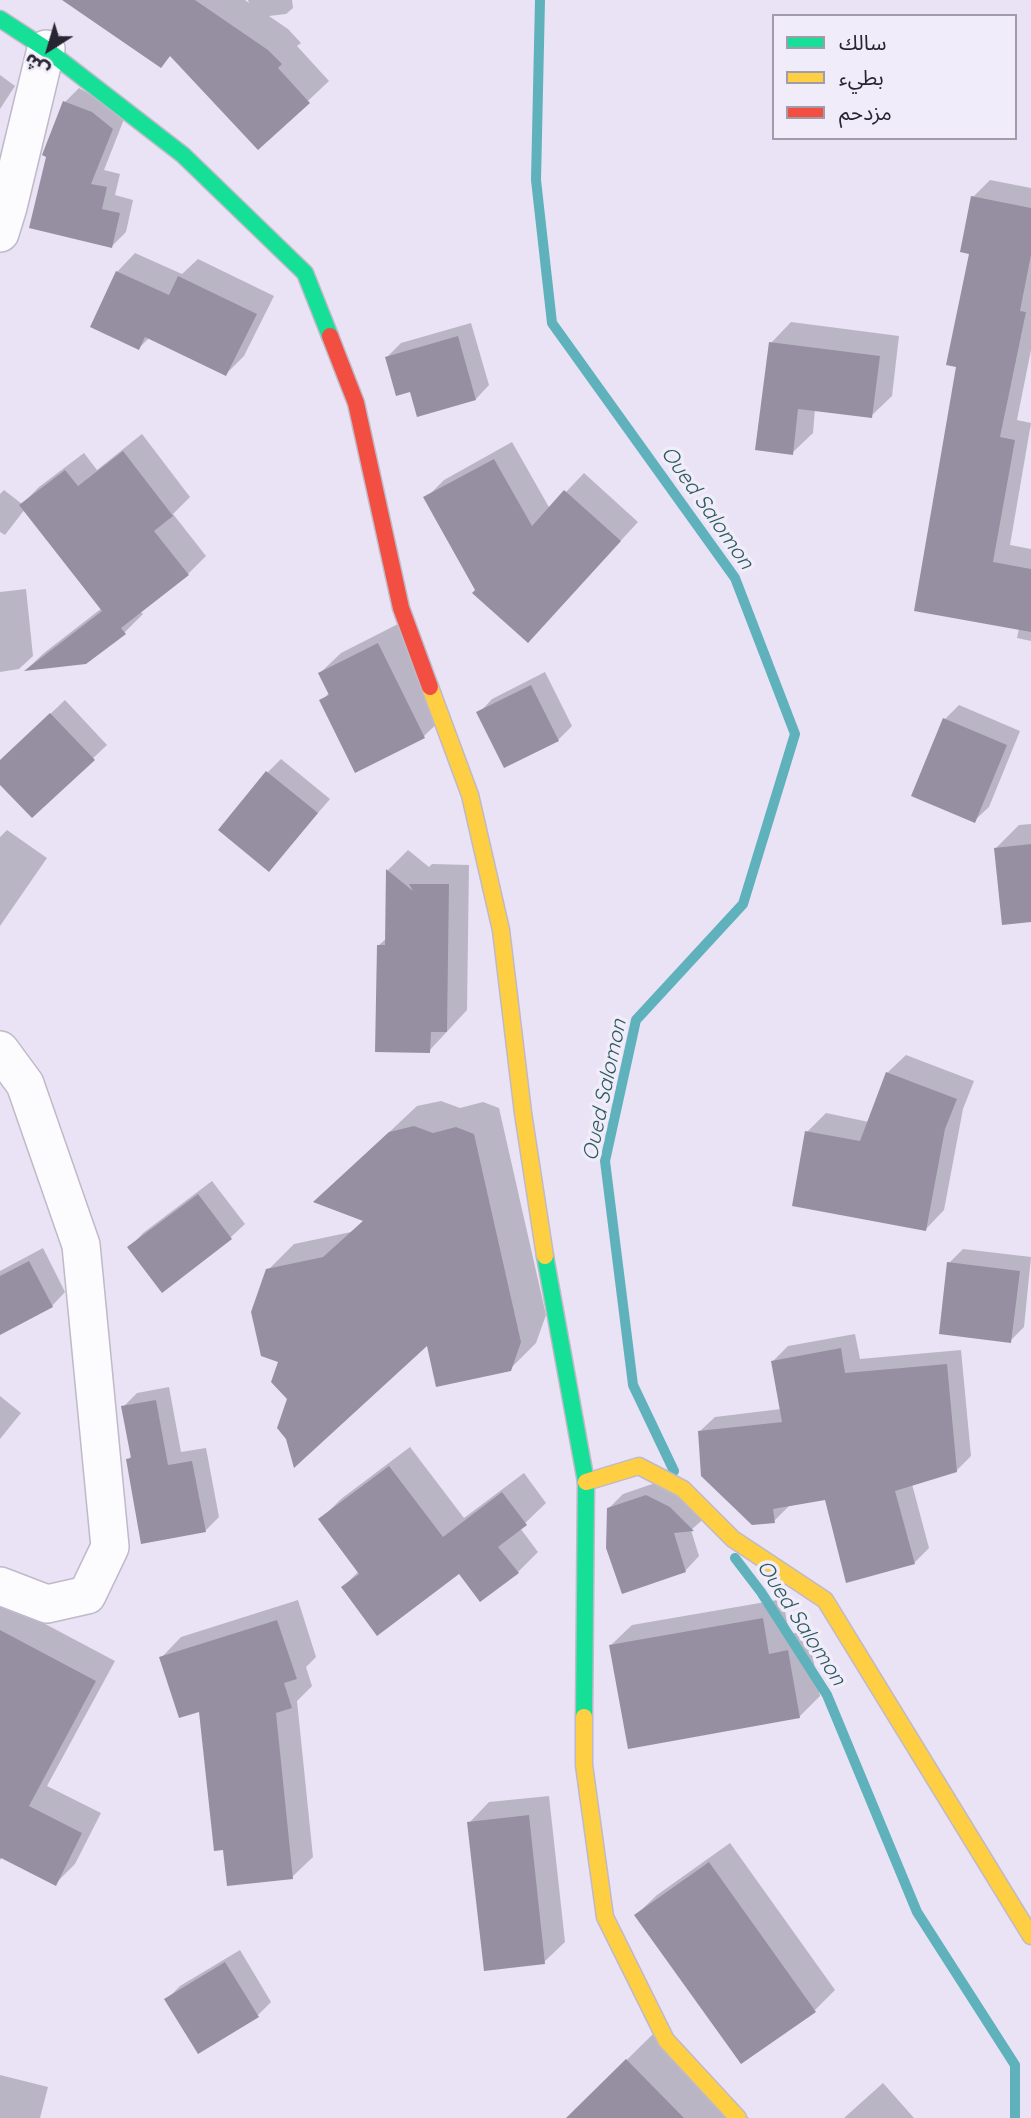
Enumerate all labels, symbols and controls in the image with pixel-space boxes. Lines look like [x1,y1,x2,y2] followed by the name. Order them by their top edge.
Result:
[14,14,84,84] north arrow
[772,14,1017,140] legend
[839,29,886,55] text: سالك
[19,48,54,83] text: ش
[839,64,884,90] text: بطيء
[839,99,892,125] text: مزدحم
[655,442,759,574] water label: Oued Salomon
[578,1017,632,1163] water label: Oued Salomon
[751,1556,851,1690] water label: Oued Salomon

